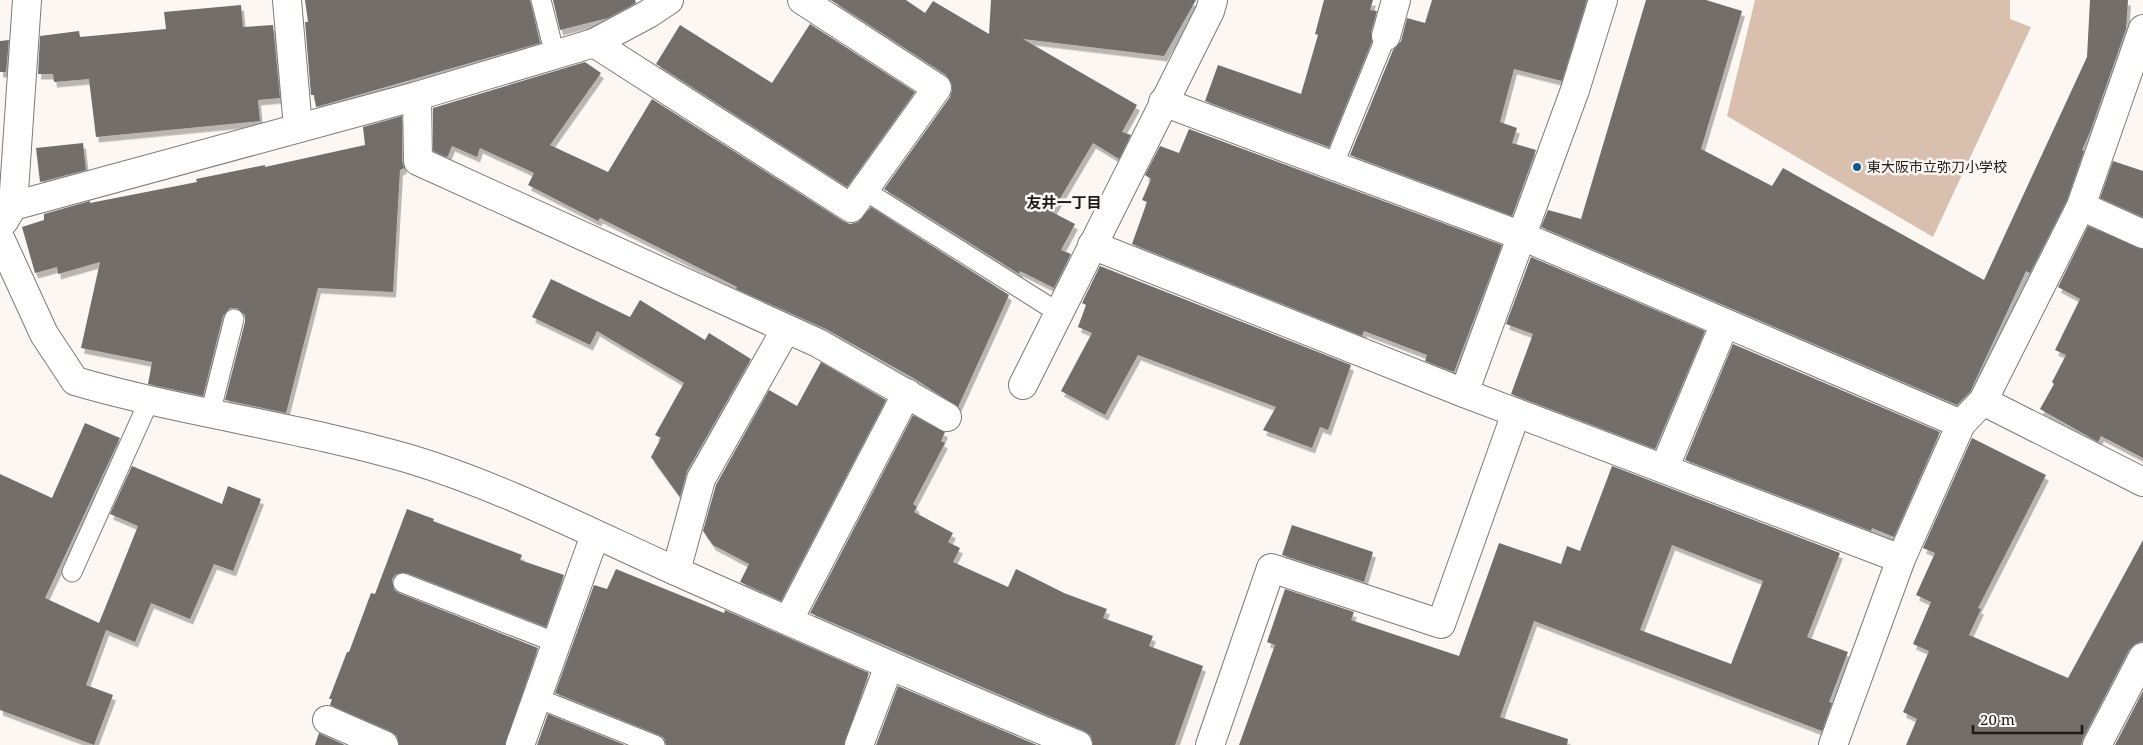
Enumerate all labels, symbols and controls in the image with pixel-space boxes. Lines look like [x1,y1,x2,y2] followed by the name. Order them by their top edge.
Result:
[1867,157,2007,176] place label: 東大阪市立弥刀小学校
[1851,161,1863,173] marker: 東大阪市立弥刀小学校
[1026,192,1102,212] district label: 友井一丁目
[1973,702,2082,734] scale bar
[1980,709,2015,729] text: 20 m

